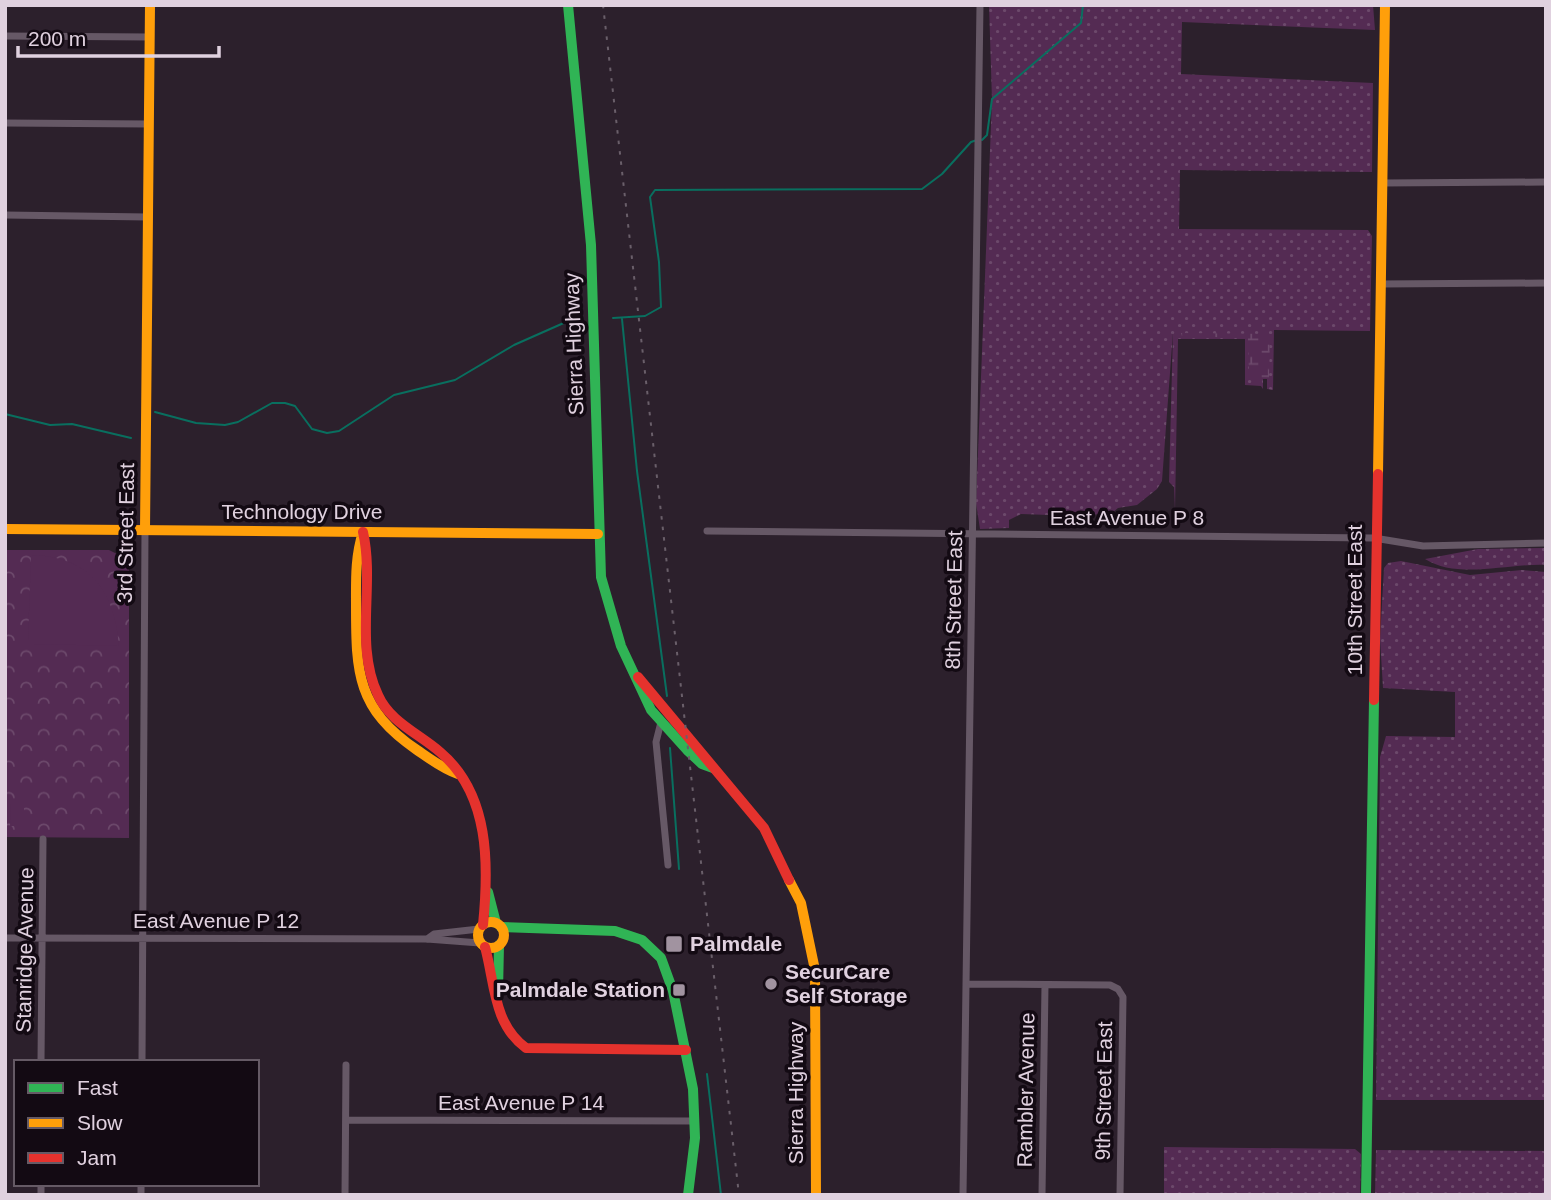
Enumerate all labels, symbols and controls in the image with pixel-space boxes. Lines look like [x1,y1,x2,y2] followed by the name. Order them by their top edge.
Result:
[18,14,219,58] scale bar
[28,27,86,50] text: 200 m
[560,272,587,416] street label: Sierra Highway
[113,463,138,603] street label: 3rd Street East
[221,500,383,523] street label: Technology Drive
[1050,506,1204,529] street label: East Avenue P 8
[1343,525,1366,675] street label: 10th Street East
[941,530,966,670] street label: 8th Street East
[12,867,37,1033] street label: Stanridge Avenue
[133,909,299,932] street label: East Avenue P 12
[690,932,782,955] place label: Palmdale
[664,934,684,954] marker: Palmdale
[785,960,908,1007] place label: SecurCare Self Storage
[763,976,779,992] marker: SecurCare Self Storage
[496,978,665,1001] place label: Palmdale Station
[671,982,687,998] marker: Palmdale Station
[1013,1012,1038,1168] street label: Rambler Avenue
[784,1021,807,1164] street label: Sierra Highway
[1091,1021,1116,1161] street label: 9th Street East
[14,1060,259,1186] legend
[77,1076,118,1099] text: Fast
[438,1091,604,1114] street label: East Avenue P 14
[77,1111,123,1134] text: Slow
[77,1146,117,1169] text: Jam

